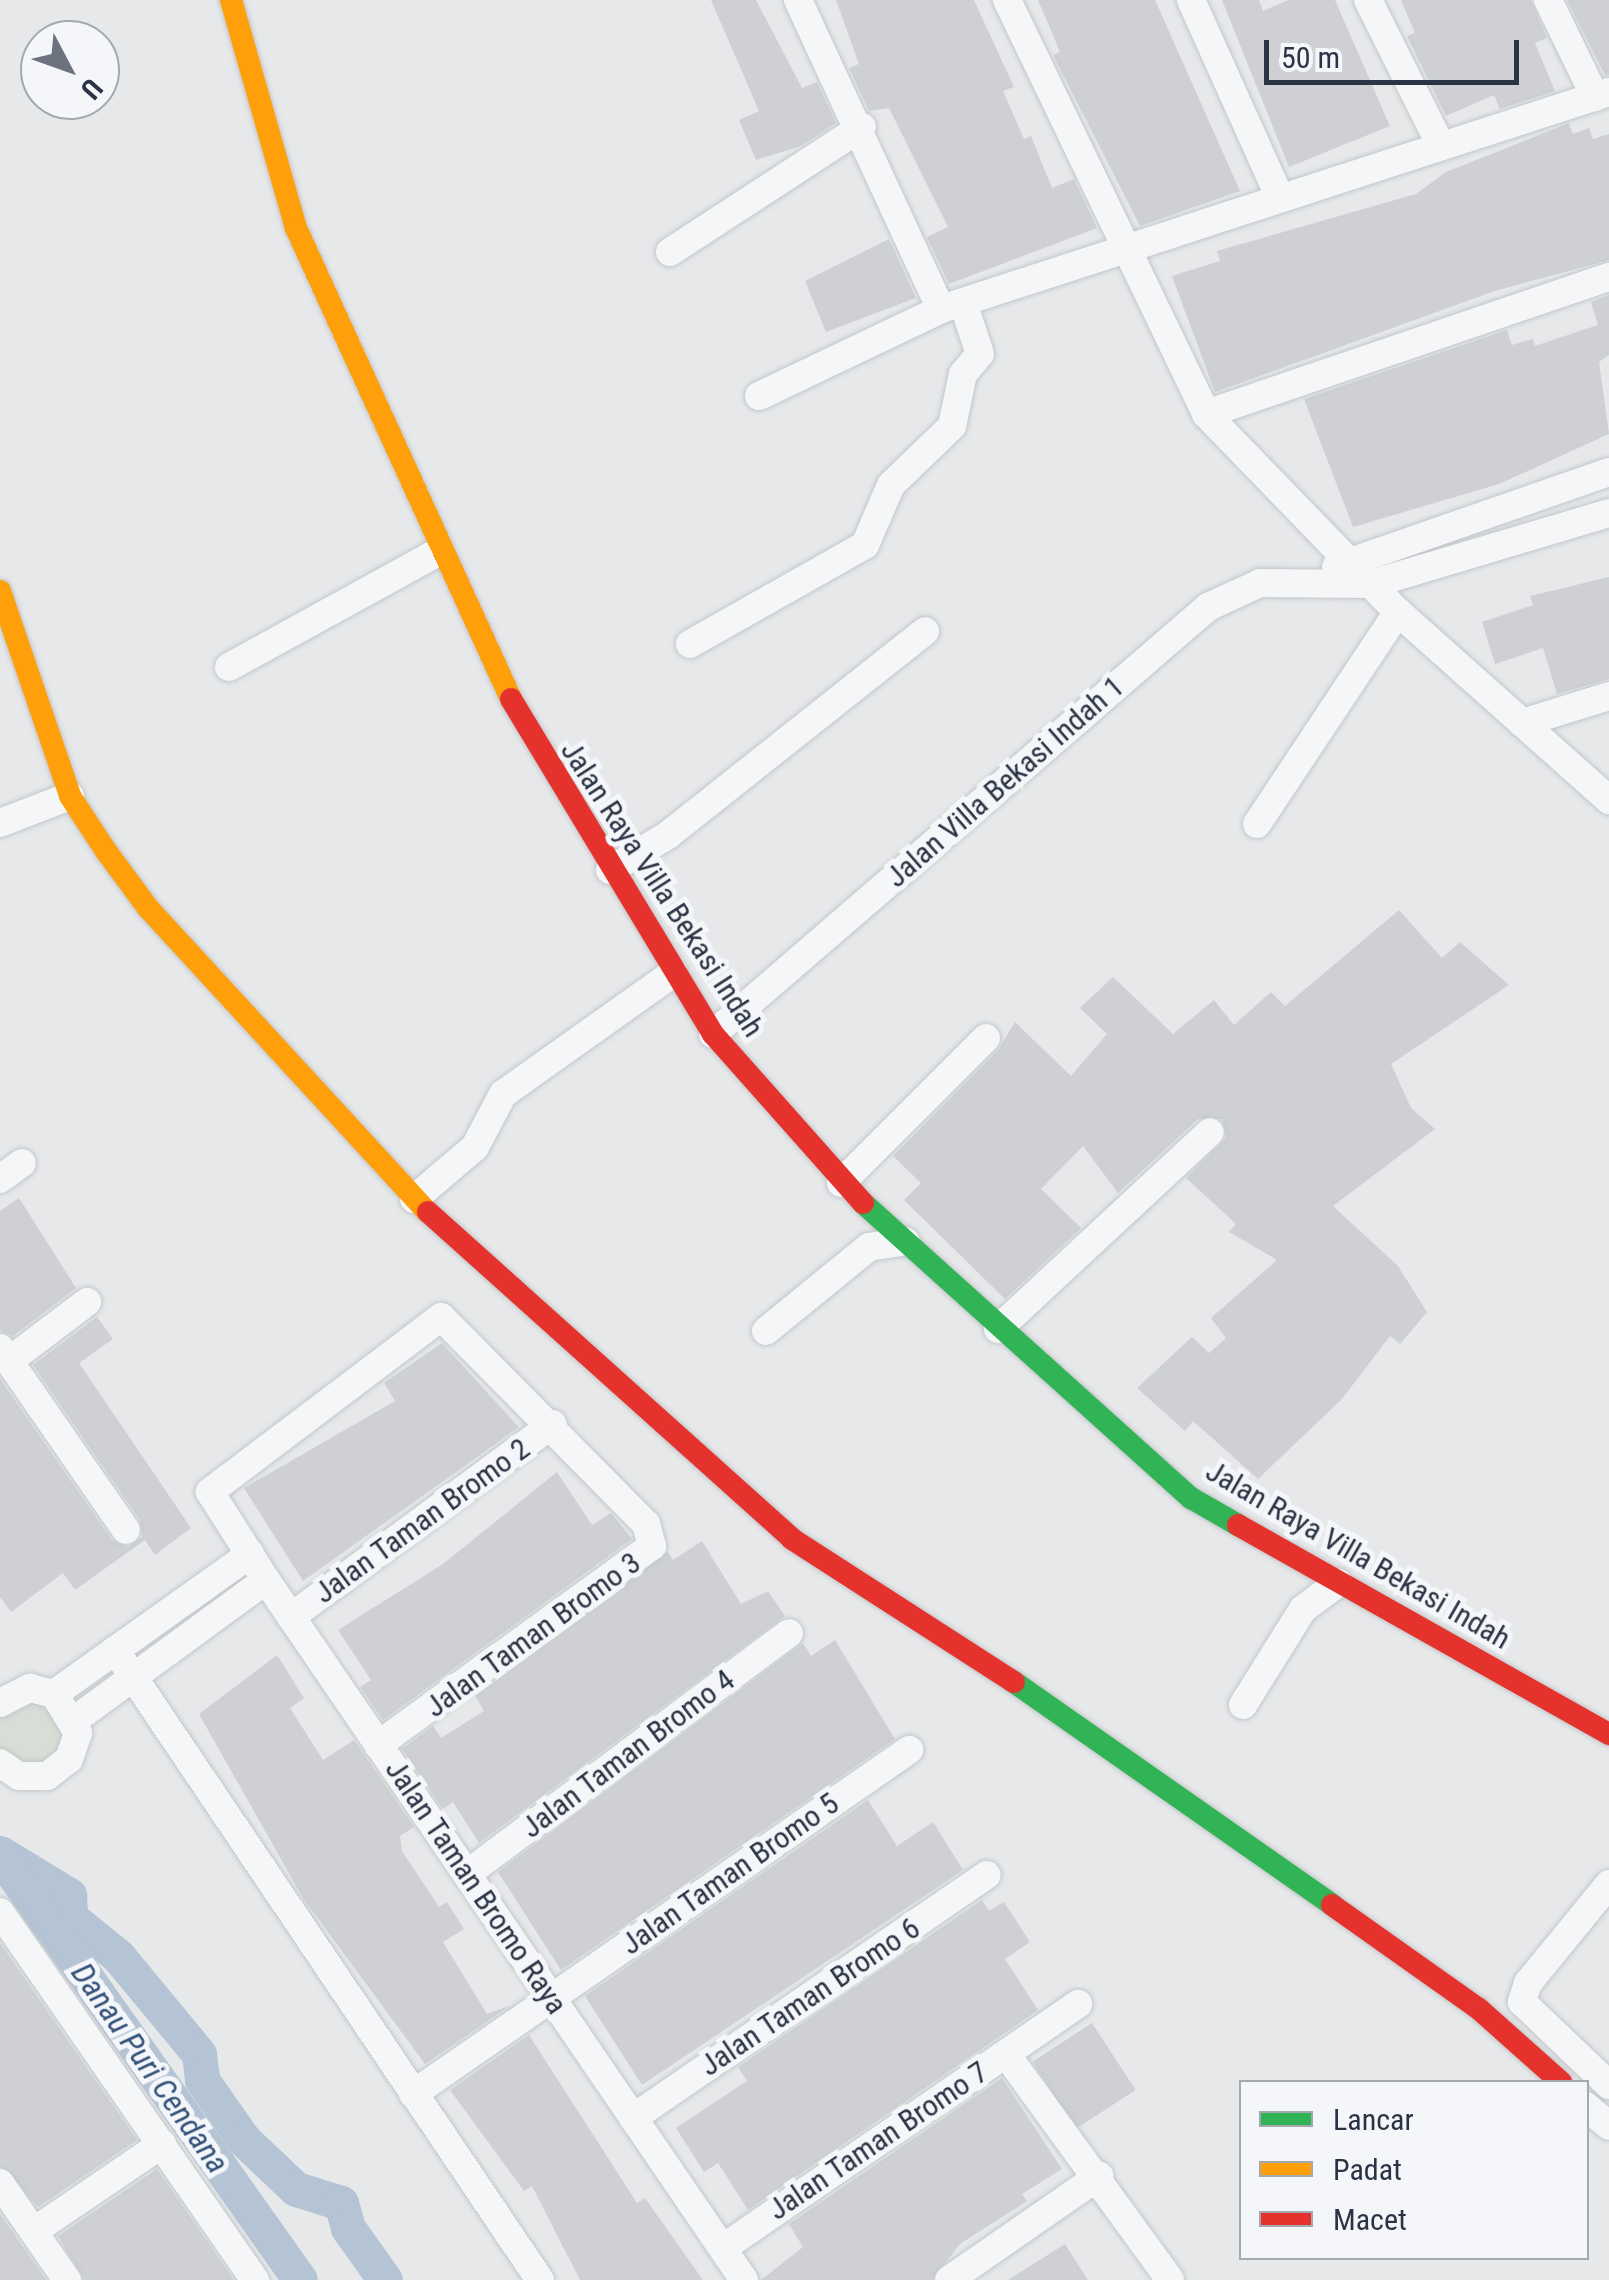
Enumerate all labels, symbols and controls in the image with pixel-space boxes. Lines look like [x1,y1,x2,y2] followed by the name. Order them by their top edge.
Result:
[20,20,120,120] north arrow
[1269,20,1524,82] scale bar
[1281,40,1340,75] text: 50 m
[74,72,109,106] text: U
[879,669,1131,895] street label: Jalan Villa Bekasi Indah 1
[553,734,771,1044] street label: Jalan Raya Villa Bekasi Indah
[307,1431,537,1611] street label: Jalan Taman Bromo 2
[1199,1453,1517,1657] street label: Jalan Raya Villa Bekasi Indah
[418,1545,648,1725] street label: Jalan Taman Bromo 3
[514,1662,742,1846] street label: Jalan Taman Bromo 4
[377,1753,575,2021] street label: Jalan Taman Bromo Raya
[614,1785,846,1963] street label: Jalan Taman Bromo 5
[693,1910,927,2084] street label: Jalan Taman Bromo 6
[63,1955,237,2181] water label: Danau Puri Cendana
[761,2054,995,2228] street label: Jalan Taman Bromo 7
[1239,2080,1589,2260] legend
[1333,2102,1414,2137] text: Lancar
[1333,2152,1402,2187] text: Padat
[1333,2202,1407,2237] text: Macet

